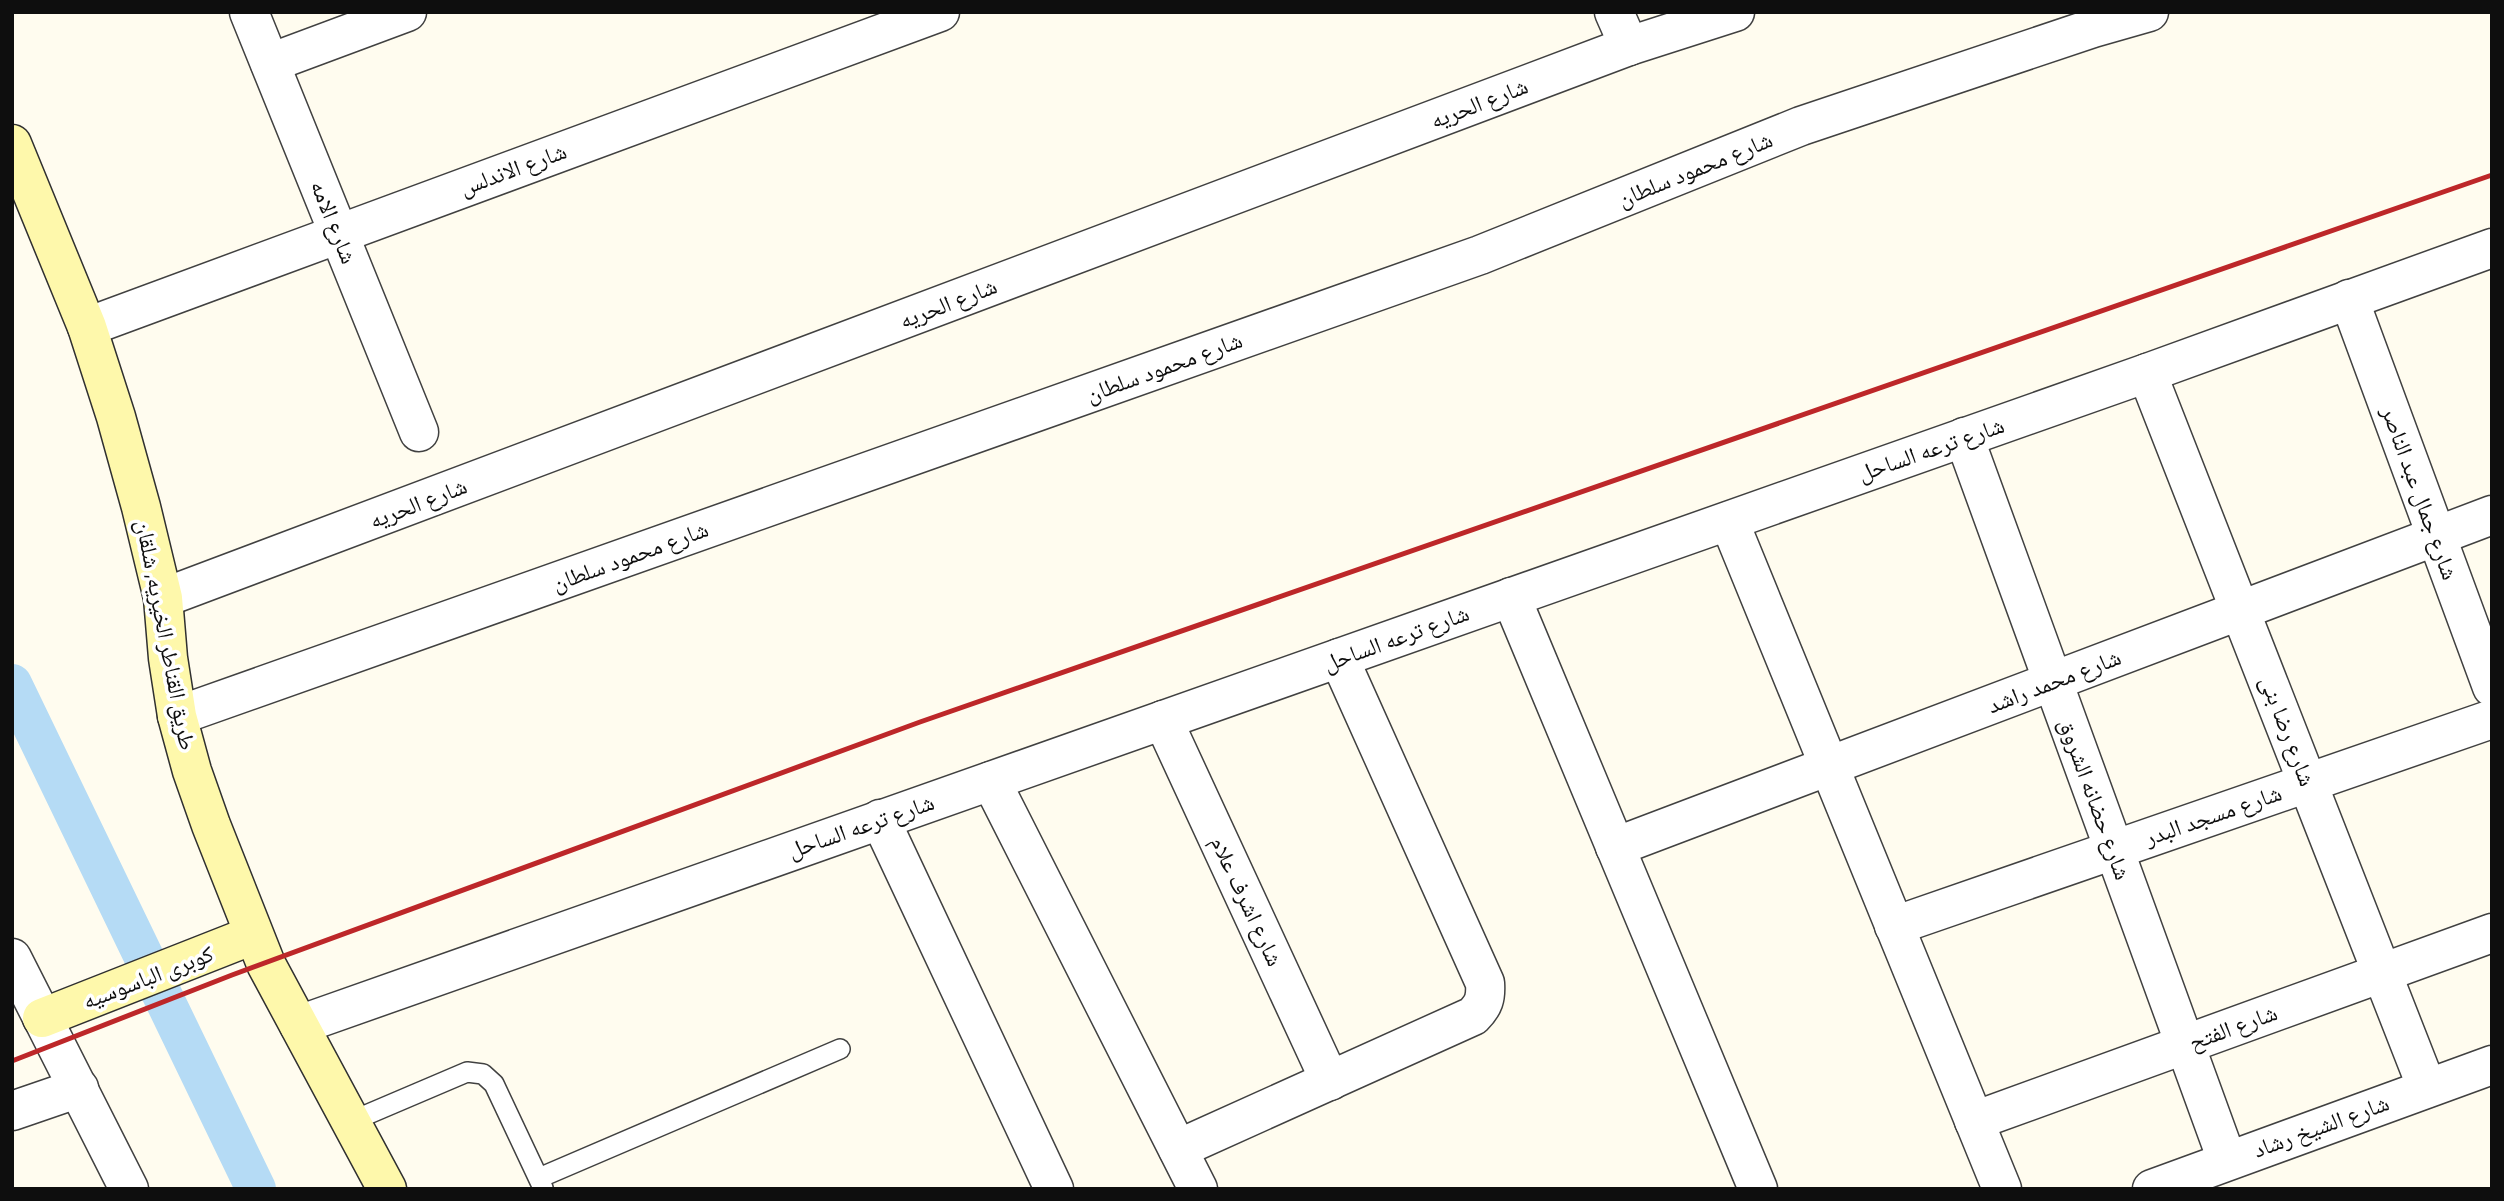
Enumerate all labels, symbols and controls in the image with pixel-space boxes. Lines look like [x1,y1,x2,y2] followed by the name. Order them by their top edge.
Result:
[1426,72,1532,135] street label: شارع الحريه
[1614,125,1777,214] street label: شارع محمود سلطان
[456,137,571,202] street label: شارع الاندلس
[304,176,363,268] street label: شارع الامه
[895,272,1001,335] street label: شارع الحريه
[1082,326,1246,409] street label: شارع محمود سلطان
[2374,402,2464,584] street label: شارع جمال عبد الناصر
[1854,411,2008,488] street label: شارع ترعه الساحل
[365,472,471,535] street label: شارع الحريه
[548,515,712,598] street label: شارع محمود سلطان
[130,517,202,753] street label: طريق القناطر الخيريه, شلقان
[1319,599,1473,678] street label: شارع ترعه الساحل
[1983,643,2125,720] street label: شارع محمد راشد
[2253,672,2322,790] street label: شارع رضا بنى
[2052,714,2137,884] street label: شارع حضانه الشروق
[2140,778,2285,853] street label: شارع مسجد البدر
[784,788,938,865] street label: شارع ترعه الساحل
[1203,831,1289,971] street label: شارع اشرف علام
[79,939,218,1015] street label: كوبرى الباسوسيه
[2185,998,2281,1057] street label: شارع الفتح
[2249,1088,2393,1165] street label: شارع الشيخ رشاد

